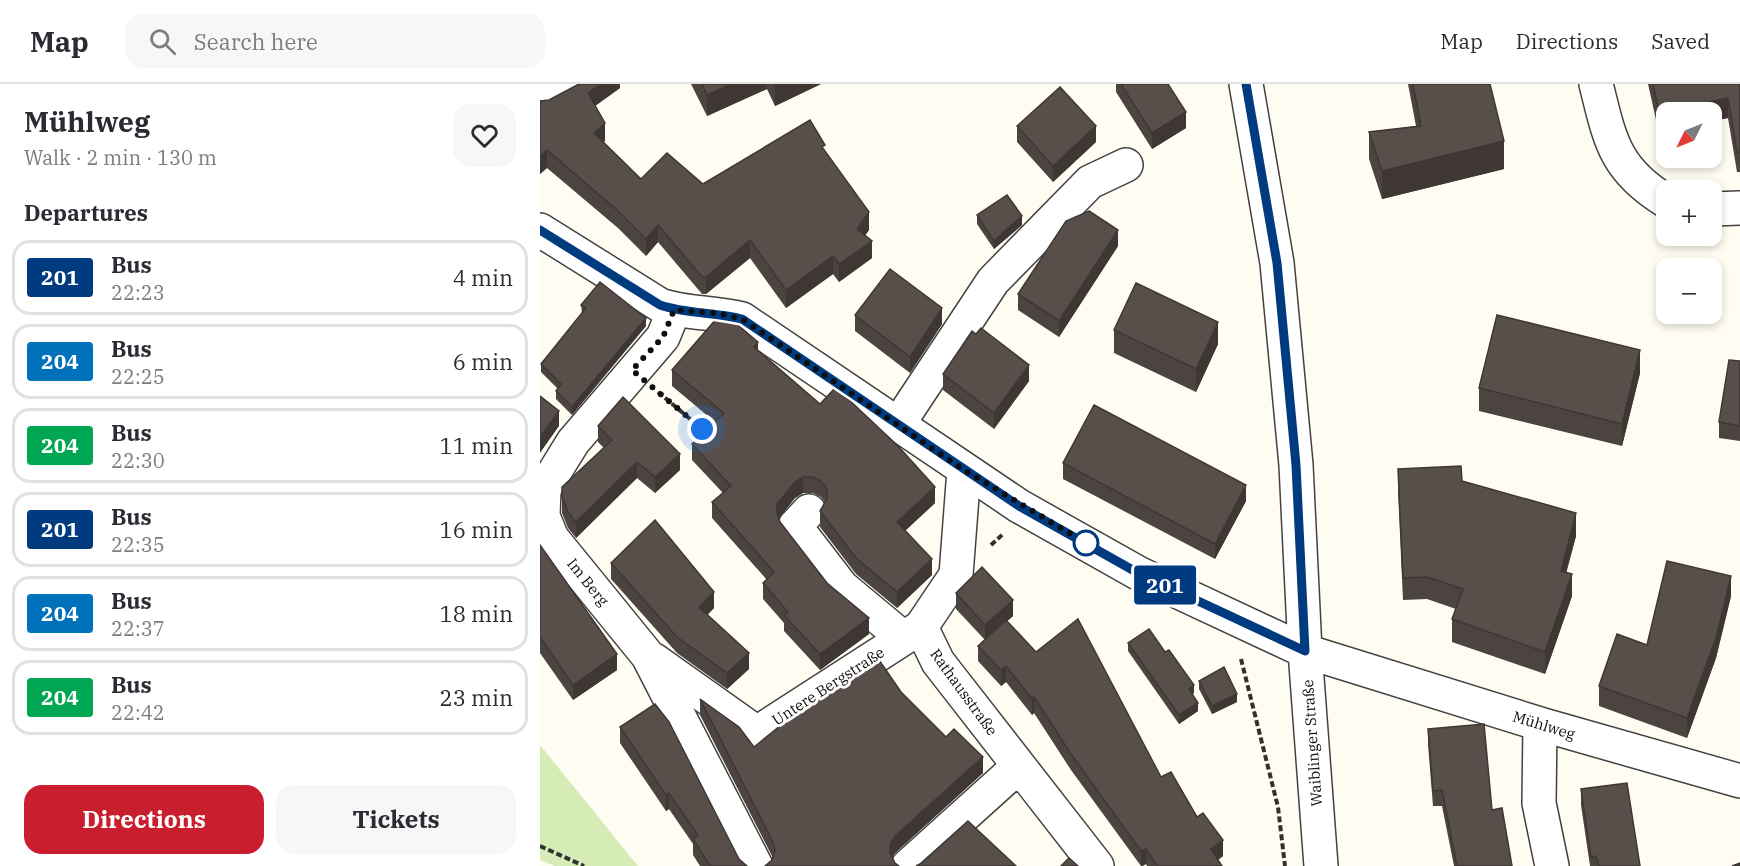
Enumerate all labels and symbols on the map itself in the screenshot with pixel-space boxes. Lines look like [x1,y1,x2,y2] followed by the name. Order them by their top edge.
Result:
[1656,102,1722,168] north arrow
[687,414,717,444] your location
[1073,530,1099,556] unlabelled marker
[563,554,613,610] street label: Im Berg
[1130,566,1200,604] line badge: 201
[768,643,888,729] street label: Untere Bergstraße
[926,645,1002,739] street label: Rathausstraße
[1298,679,1326,807] street label: Waiblinger Straße
[1511,707,1577,743] street label: Mühlweg

